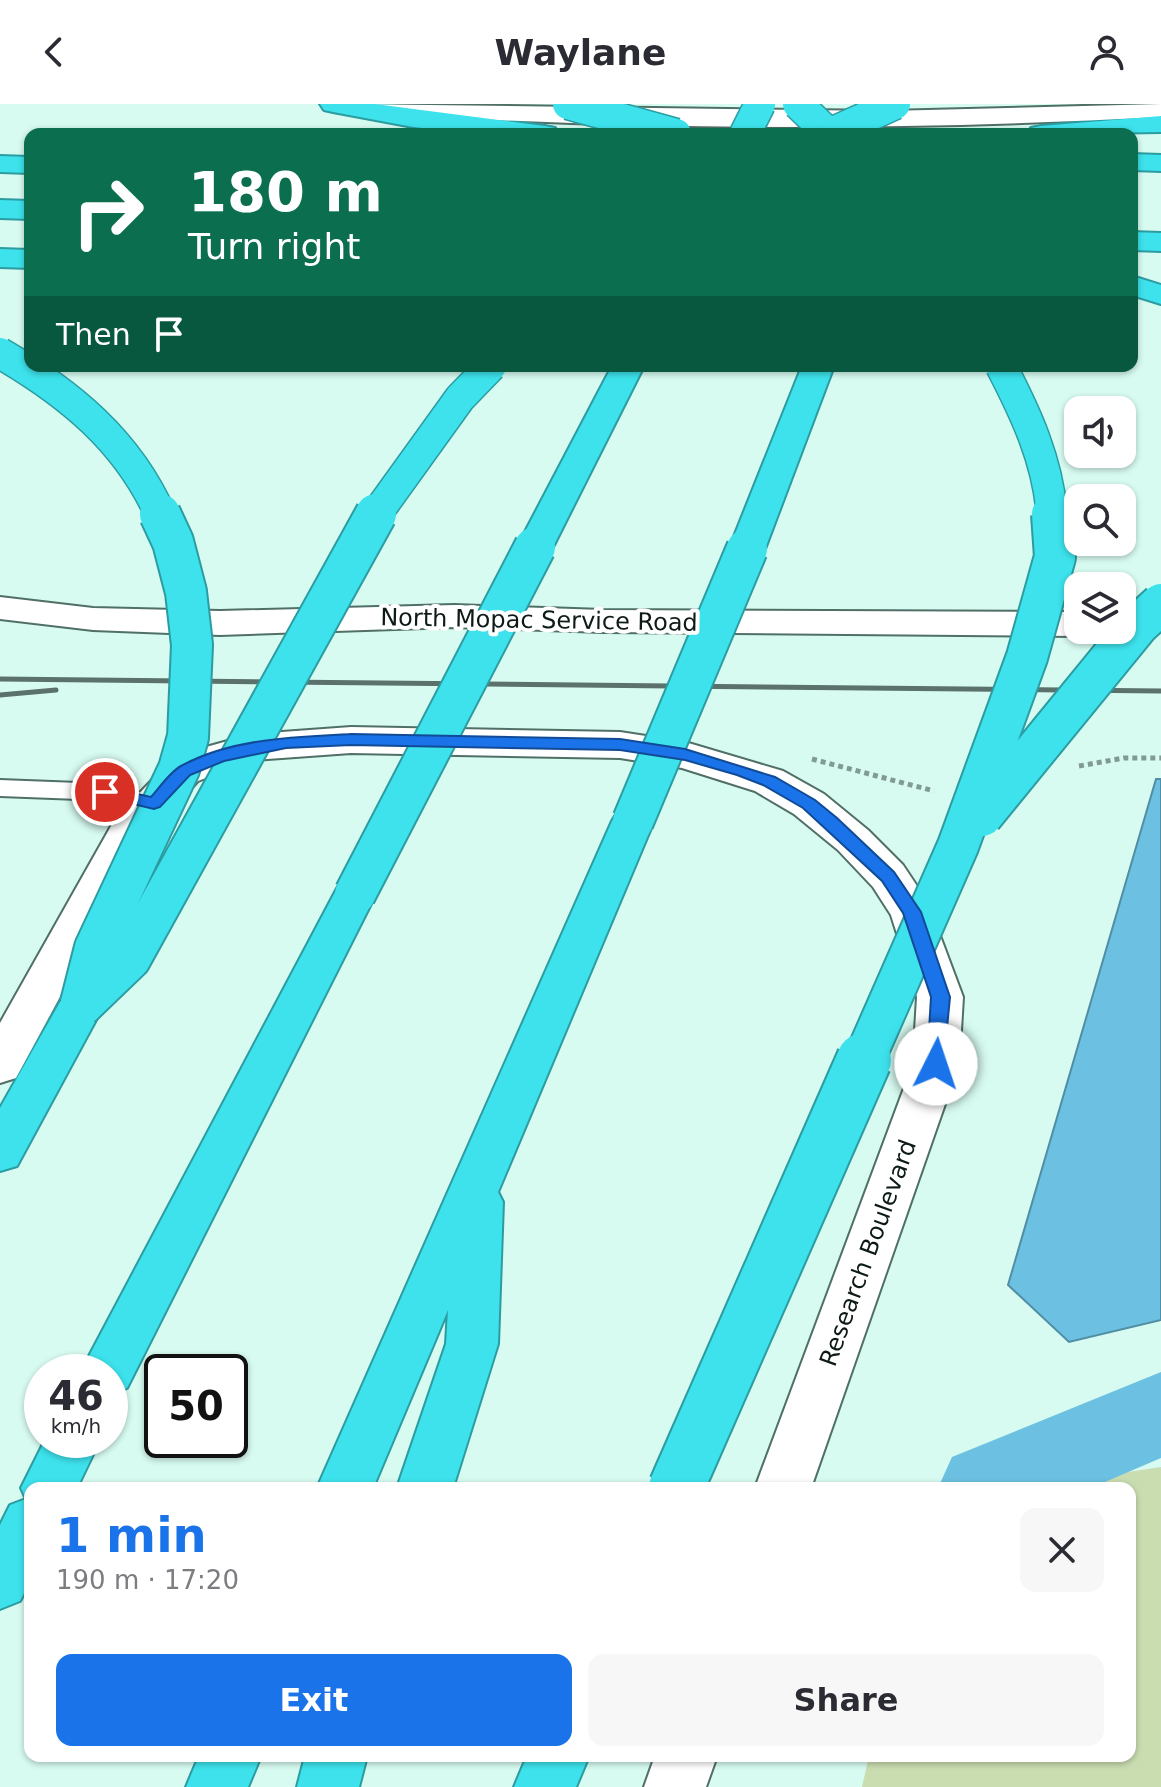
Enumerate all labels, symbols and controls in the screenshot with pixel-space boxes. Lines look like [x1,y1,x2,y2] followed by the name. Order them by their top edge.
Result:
[32,30,76,74] icon: back
[1085,30,1129,74] icon: person
[495,32,666,73] text: Waylane
[188,159,383,224] text: 180 m
[56,160,160,264] icon: right
[188,226,360,267] text: Turn right
[147,312,191,356] icon: arrive
[56,317,131,352] text: Then
[1064,396,1136,644] map controls
[1064,396,1136,468] button: sound
[1064,484,1136,556] button: search
[1064,572,1136,644] button: layers
[380,603,698,637] street label: North Mopac Service Road
[71,758,139,826] pin
[83,770,127,814] icon: arrive
[894,1022,978,1106] position arrow
[814,1136,922,1370] street label: Research Boulevard
[144,1354,248,1458] speed limit sign: 50
[48,1373,104,1419] text: 46
[51,1414,101,1438] text: km/h
[56,1507,207,1563] text: 1 min
[1020,1508,1104,1592] button: close
[56,1565,239,1595] text: 190 m · 17:20
[56,1654,572,1746] button: Exit
[588,1654,1104,1746] button: Share

